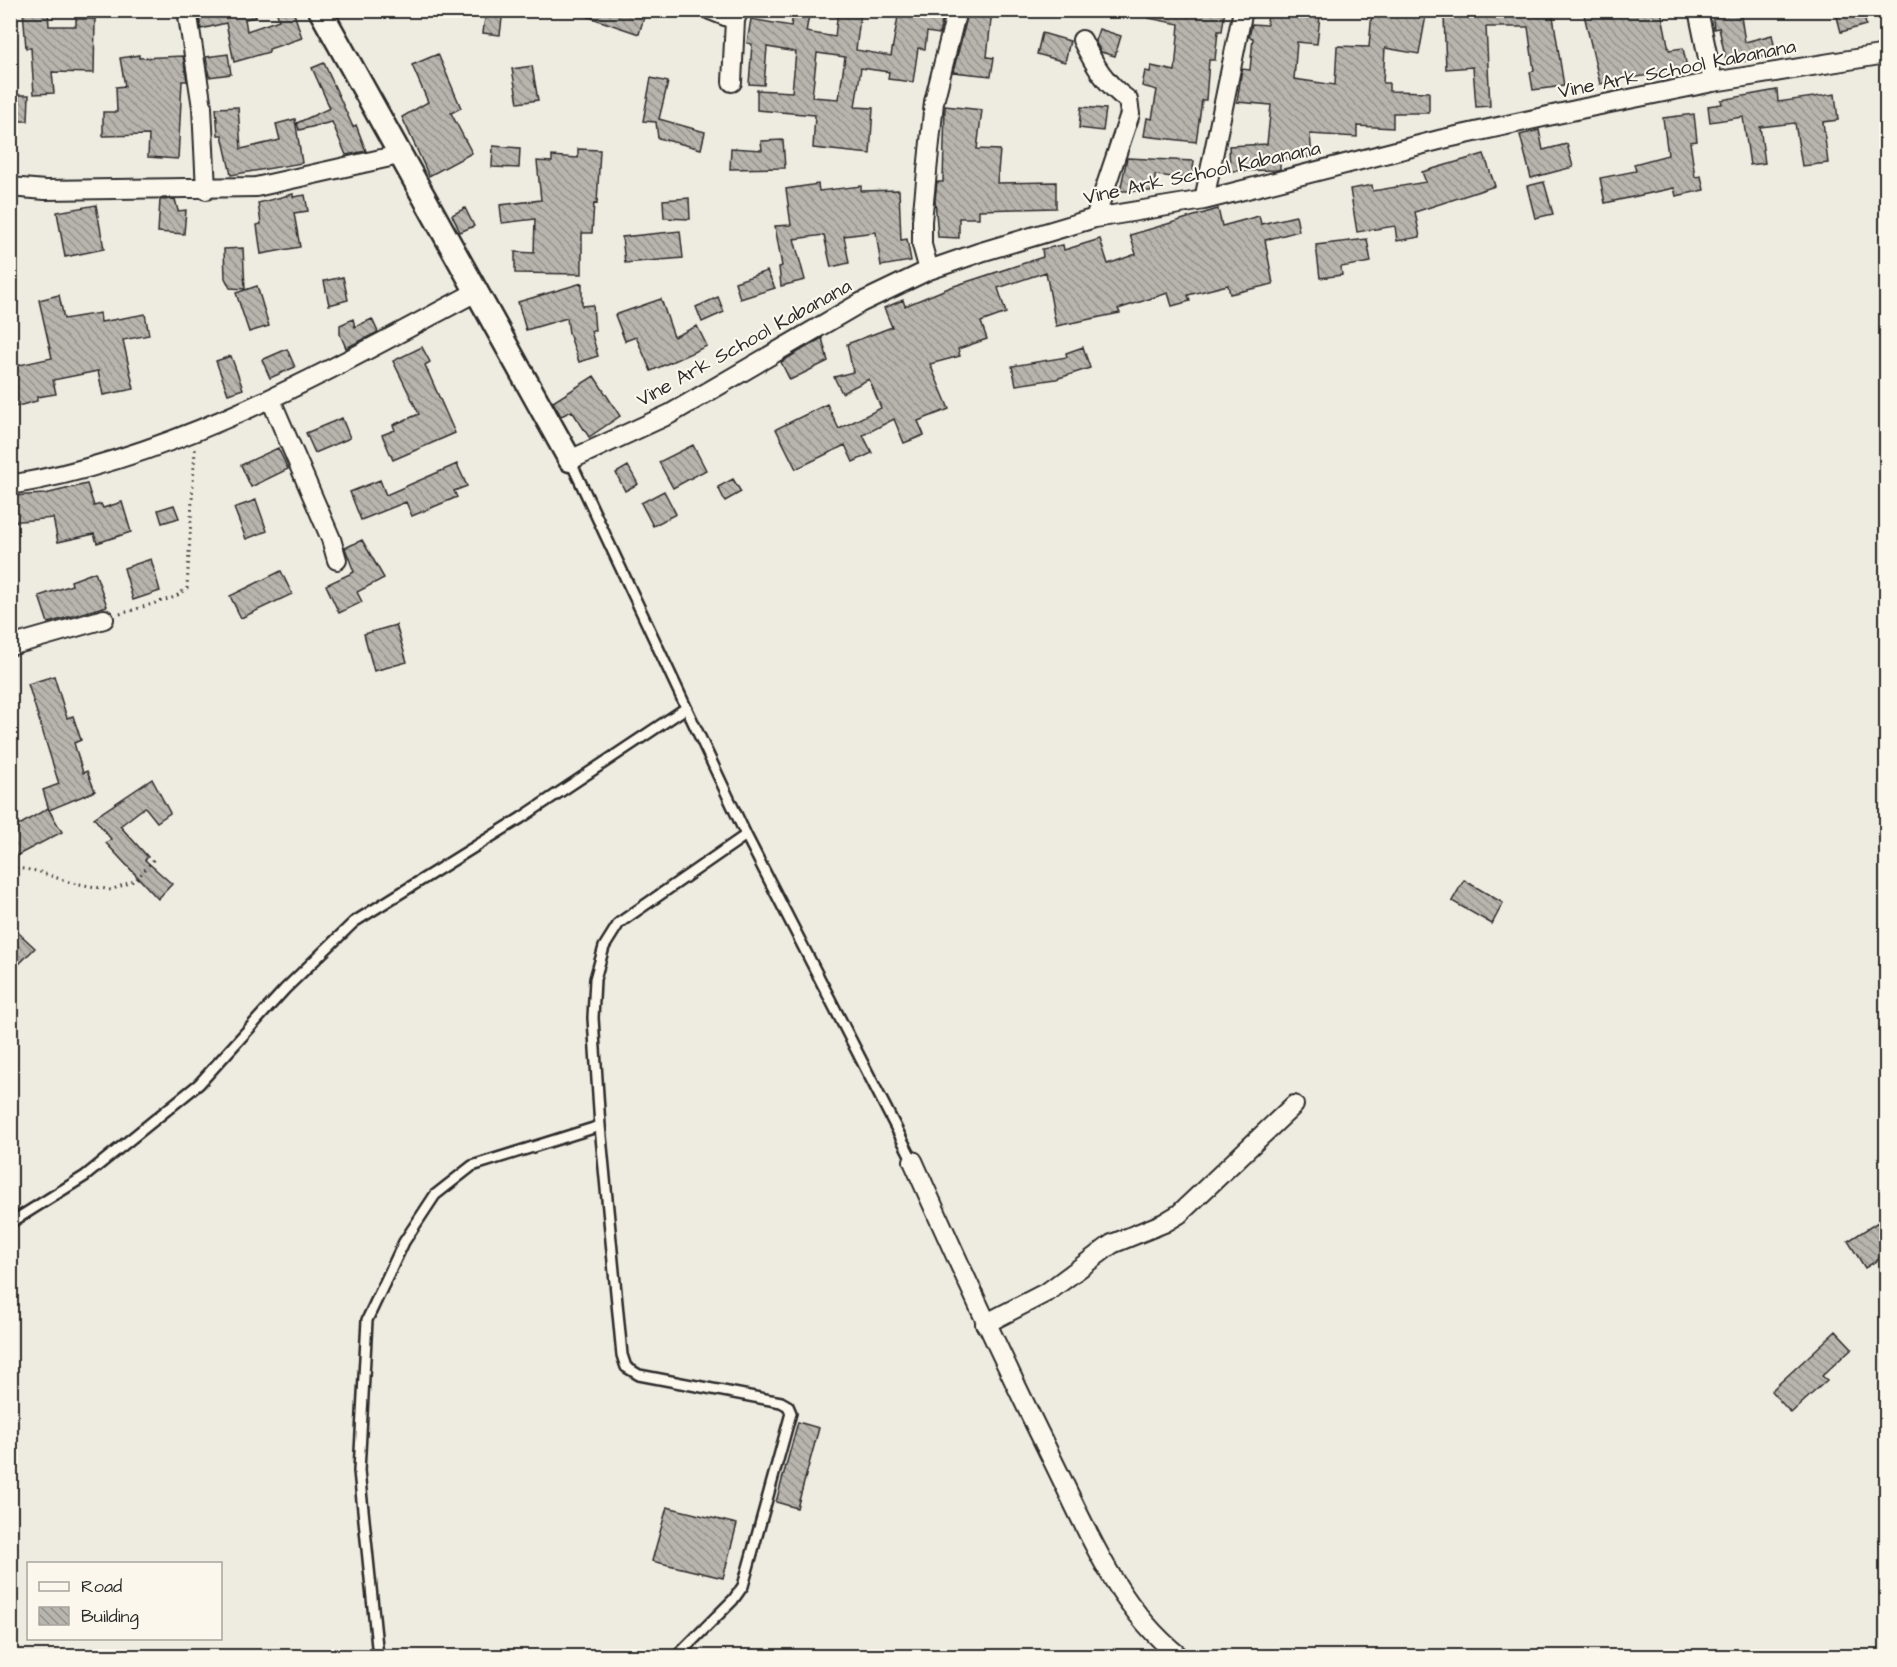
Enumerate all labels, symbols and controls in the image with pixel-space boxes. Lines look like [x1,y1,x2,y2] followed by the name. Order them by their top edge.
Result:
[1556,32,1798,106] street label: Vine Ark School Kabanana
[1081,134,1323,212] street label: Vine Ark School Kabanana
[632,272,856,414] street label: Vine Ark School Kabanana
[27,1562,222,1640] legend
[81,1574,122,1599] text: Road
[81,1604,139,1630] text: Building

